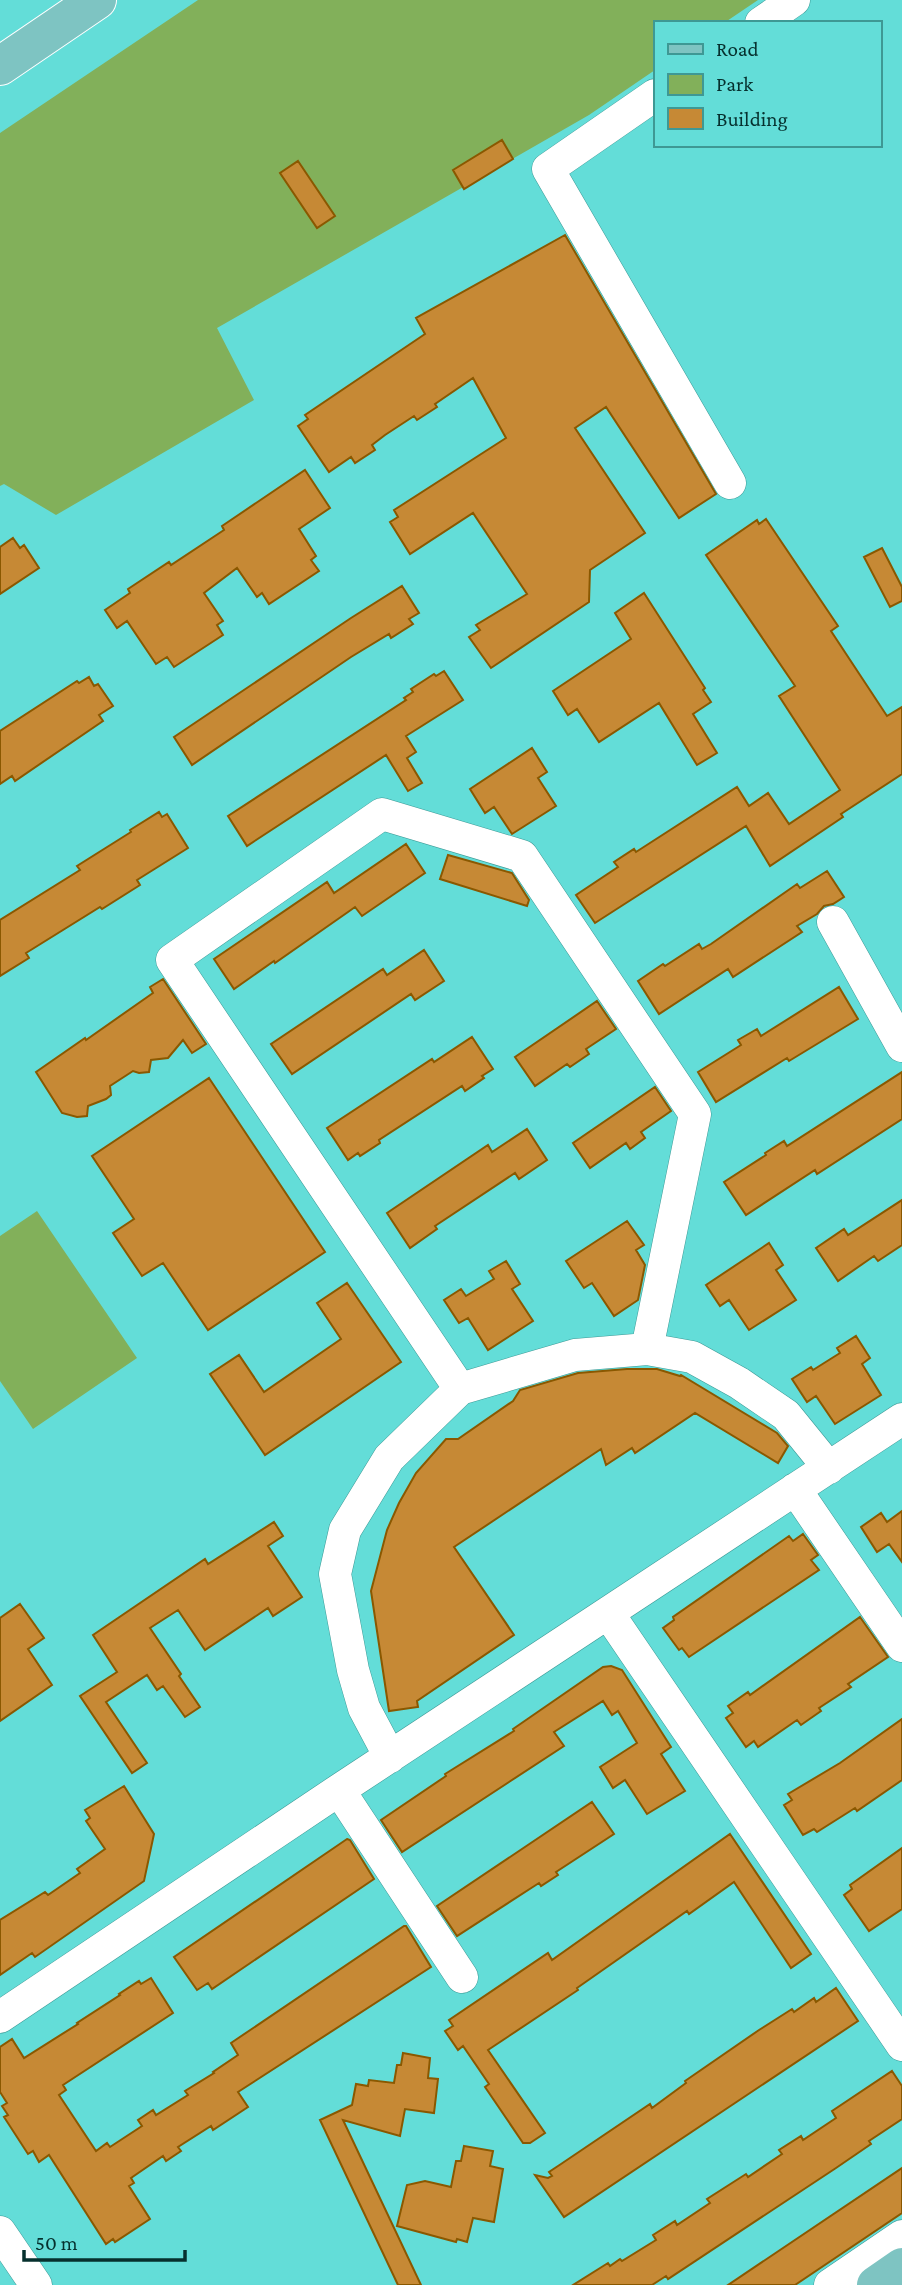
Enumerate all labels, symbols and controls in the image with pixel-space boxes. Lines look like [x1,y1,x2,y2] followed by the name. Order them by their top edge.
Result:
[654,21,881,147] legend
[716,37,759,61] text: Road
[716,72,753,96] text: Park
[716,107,788,131] text: Building
[24,2218,186,2262] scale bar
[35,2231,78,2255] text: 50 m

